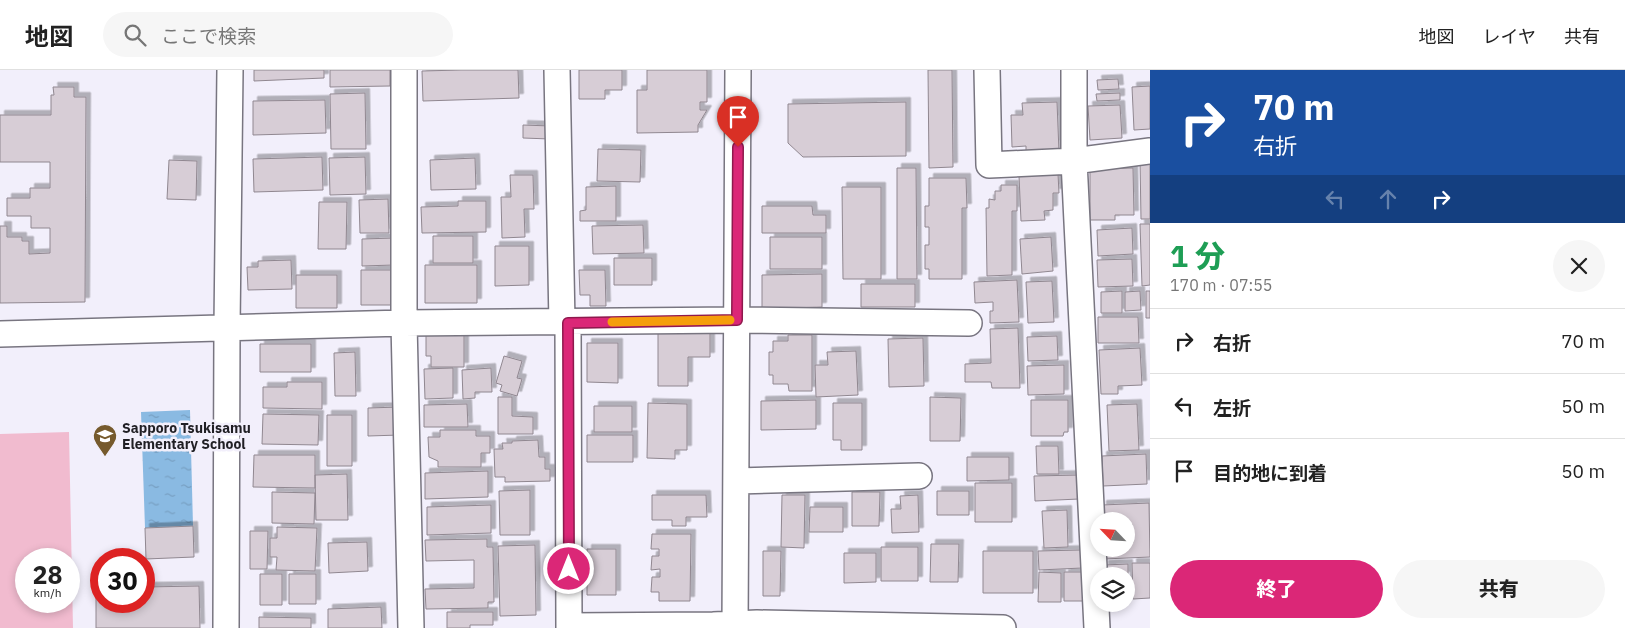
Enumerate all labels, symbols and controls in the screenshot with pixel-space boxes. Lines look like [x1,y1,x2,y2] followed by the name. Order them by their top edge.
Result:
[103,12,453,57] search box
[25,20,73,52] text: 地図
[121,21,149,49] icon: search
[161,24,256,48] text: ここで検索
[1419,25,1455,48] text: 地図
[1483,25,1536,48] text: レイヤ
[1564,25,1600,48] text: 共有
[1253,84,1335,130] text: 70 m
[1170,90,1235,155] icon: right
[717,96,759,147] pin
[724,103,752,131] icon: arrive
[1253,131,1297,160] text: 右折
[1321,185,1349,213] icon: left
[1374,185,1402,213] icon: ahead
[1427,185,1455,213] icon: right
[1170,236,1225,275] text: 1 分
[1553,240,1605,292] button: close
[1170,275,1272,295] text: 170 m · 07:55
[1170,327,1198,355] icon: right
[1561,329,1605,353] text: 70 m
[1213,331,1251,355] text: 右折
[1170,392,1198,420] icon: left
[1561,394,1605,418] text: 50 m
[1213,396,1251,420] text: 左折
[122,419,251,453] place label: Sapporo Tsukisamu Elementary School
[92,423,118,457] school or university icon: Sapporo Tsukisamu Elementary School
[1170,457,1198,485] icon: arrive
[1561,459,1605,483] text: 50 m
[1213,461,1327,485] text: 目的地に到着
[1090,512,1135,558] north arrow
[1090,512,1135,612] map controls
[542,542,594,594] position arrow
[90,548,155,613] speed limit sign: 30
[32,558,63,591] text: 28
[1170,560,1383,618] button: 終了
[1393,560,1605,618] button: 共有
[1090,567,1135,612] button: layers
[33,585,62,600] text: km/h

